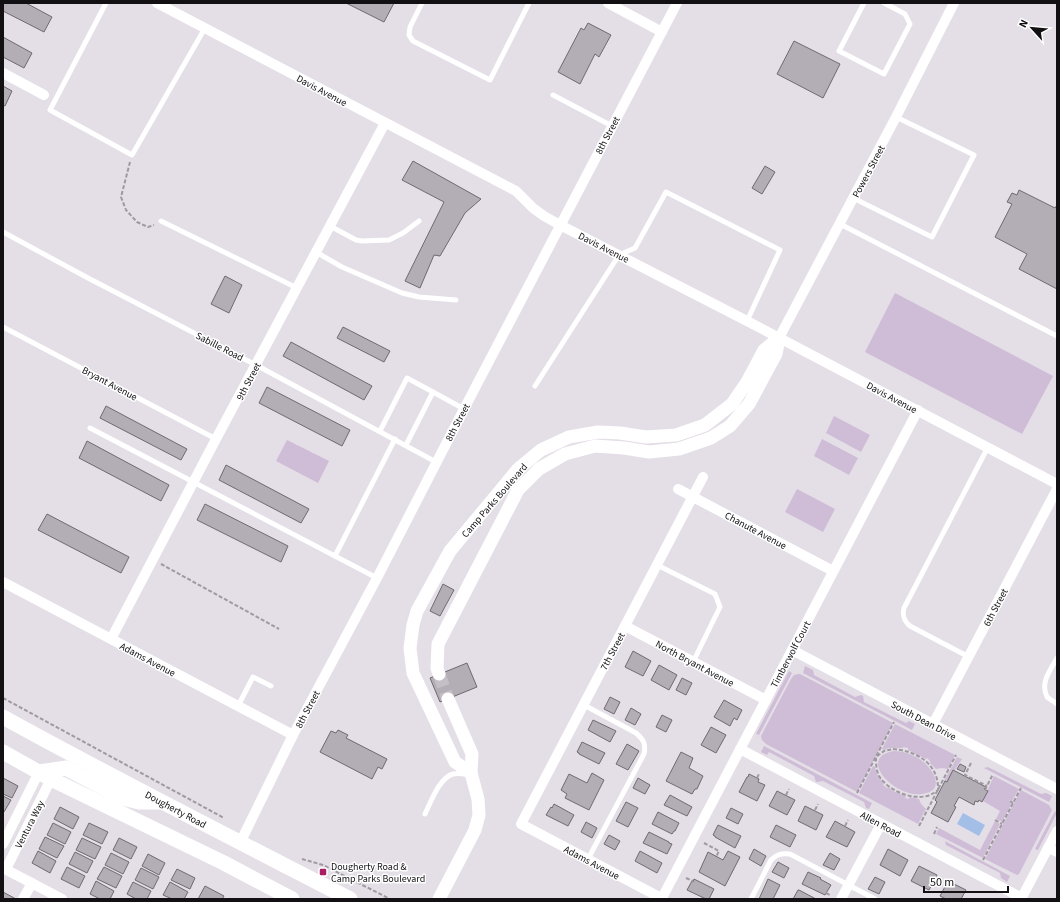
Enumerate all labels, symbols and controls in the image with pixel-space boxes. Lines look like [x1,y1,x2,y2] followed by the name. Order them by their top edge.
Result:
[1012,8,1052,48] north arrow
[1015,17,1032,30] text: N
[294,72,349,110] street label: Davis Avenue
[592,114,624,157] street label: 8th Street
[849,142,889,200] street label: Powers Street
[576,229,631,267] street label: Davis Avenue
[193,329,246,365] street label: Sabille Road
[233,360,265,403] street label: 9th Street
[79,363,140,404] street label: Bryant Avenue
[864,379,919,417] street label: Davis Avenue
[442,401,474,444] street label: 8th Street
[459,461,531,541] street label: Camp Parks Boulevard
[722,509,789,553] street label: Chanute Avenue
[980,586,1012,629] street label: 6th Street
[767,618,815,690] street label: Timberwolf Court
[597,630,629,673] street label: 7th Street
[653,637,736,690] street label: North Bryant Avenue
[117,639,178,680] street label: Adams Avenue
[292,688,324,731] street label: 8th Street
[888,698,959,744] street label: South Dean Drive
[142,788,209,832] street label: Dougherty Road
[12,798,48,851] street label: Ventura Way
[858,808,903,841] street label: Allen Road
[561,842,622,883] street label: Adams Avenue
[331,860,425,886] place label: Dougherty Road & Camp Parks Boulevard
[318,867,328,877] marker: Dougherty Road & Camp Parks Boulevard
[924,868,1008,894] scale bar
[930,874,954,891] text: 50 m

